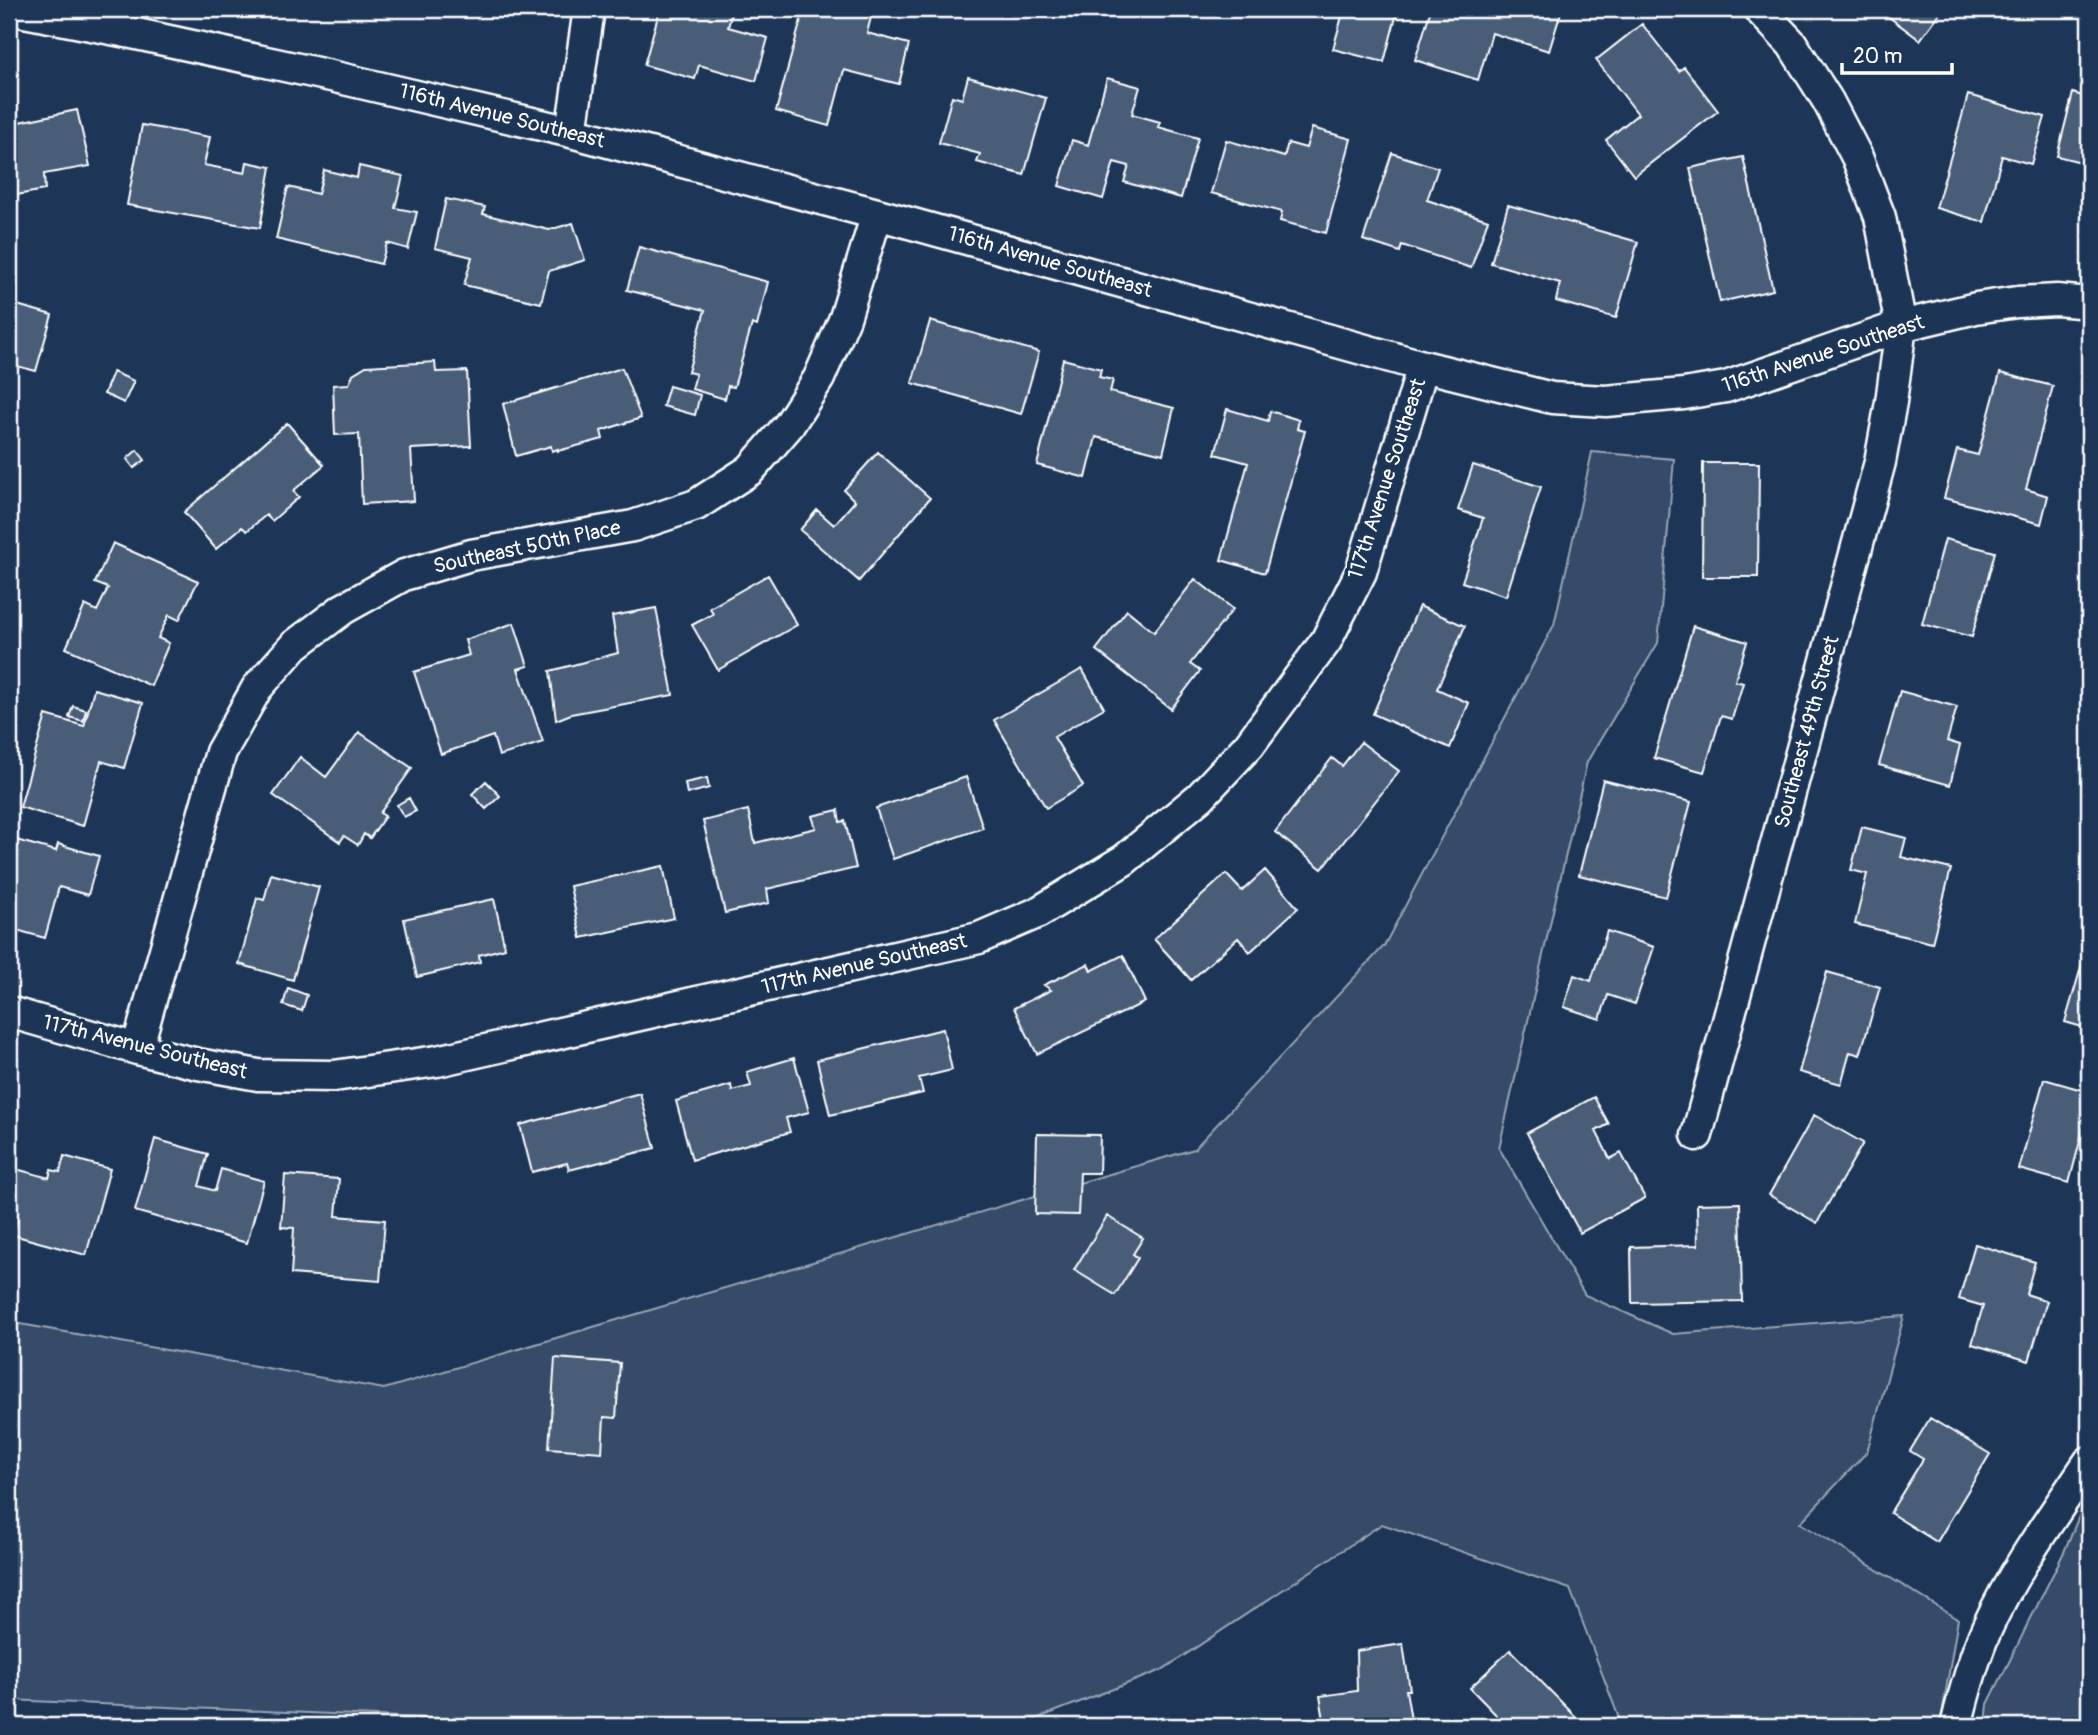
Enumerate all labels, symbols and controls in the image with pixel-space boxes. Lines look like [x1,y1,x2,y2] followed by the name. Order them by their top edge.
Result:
[1842,32,1953,76] scale bar
[1853,43,1902,70] text: 20 m
[396,77,608,155] street label: 116th Avenue Southeast
[945,220,1156,304] street label: 116th Avenue Southeast
[1718,308,1928,399] street label: 116th Avenue Southeast
[1342,375,1432,583] street label: 117th Avenue Southeast
[431,514,624,580] street label: Southeast 50th Place
[1768,632,1846,831] street label: Southeast 49th Street
[759,927,970,1001] street label: 117th Avenue Southeast
[40,1009,251,1086] street label: 117th Avenue Southeast

